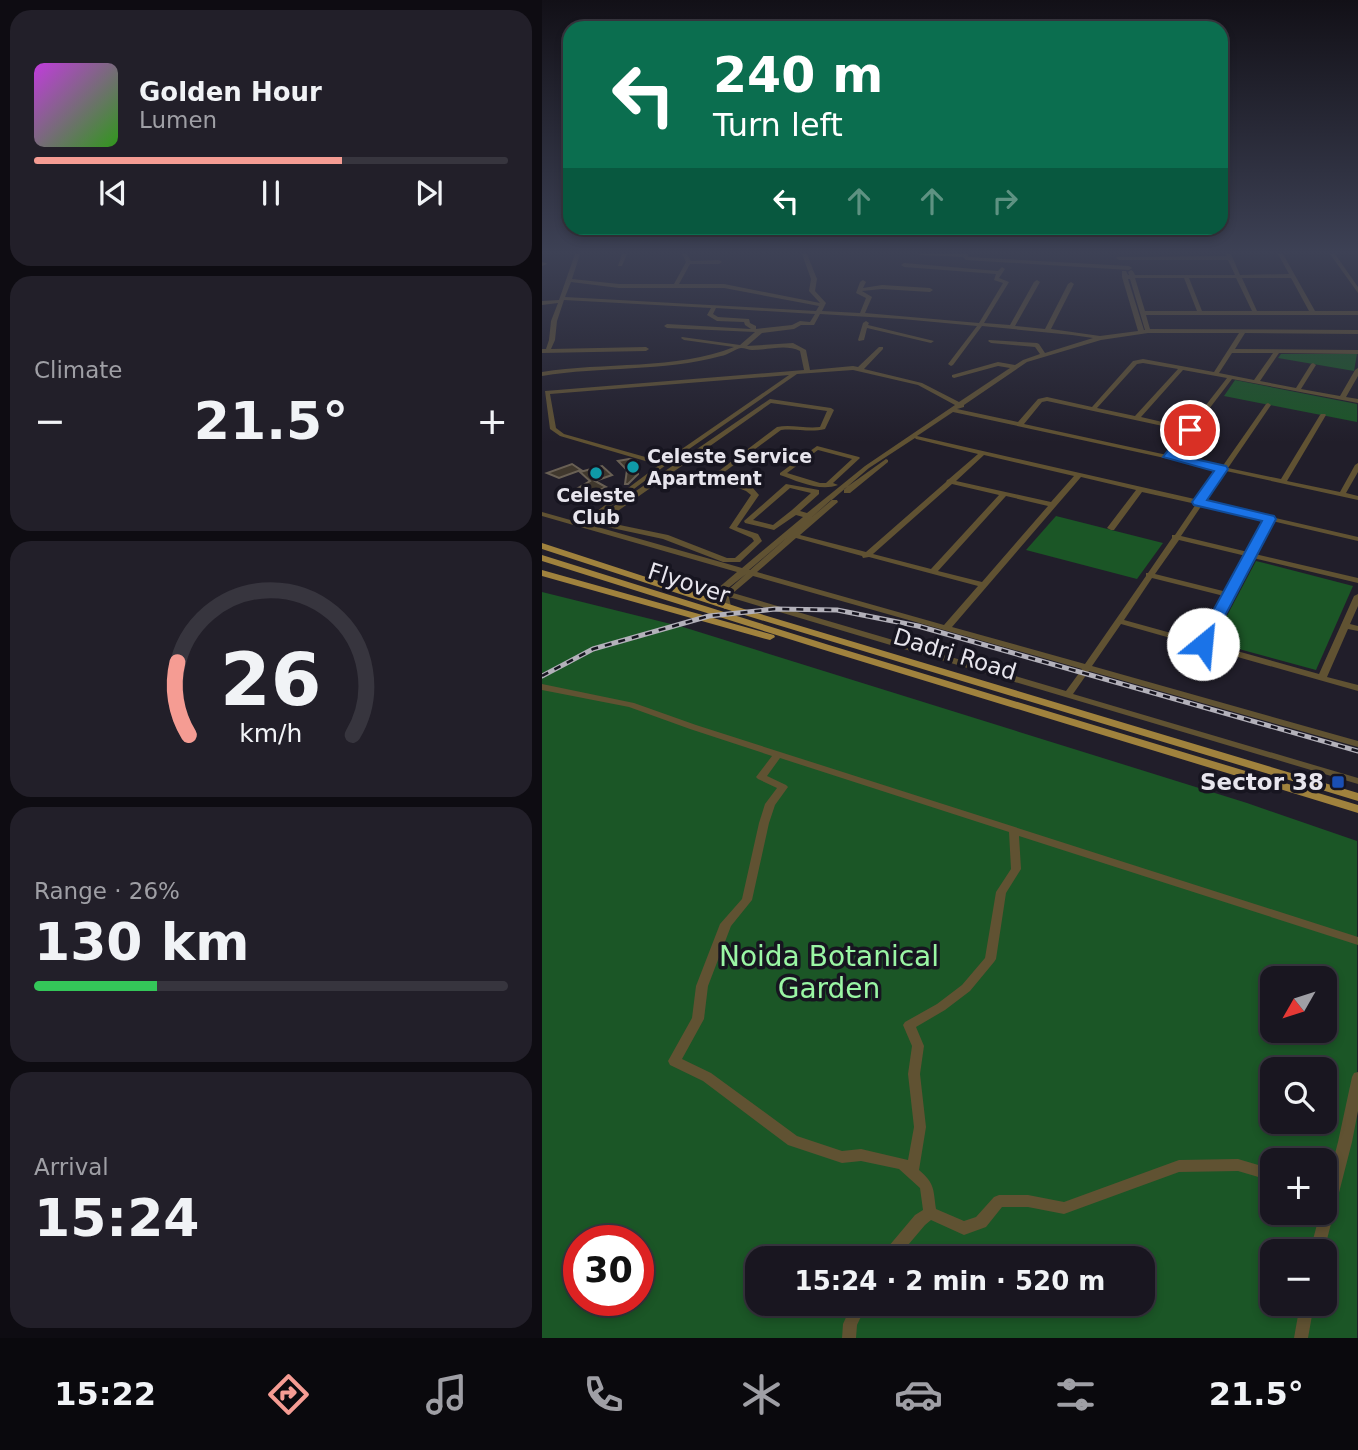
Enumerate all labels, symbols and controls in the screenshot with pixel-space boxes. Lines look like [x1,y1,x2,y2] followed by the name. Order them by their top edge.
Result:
[713,47,883,104] text: 240 m
[598,49,689,140] icon: left
[139,77,322,107] text: Golden Hour
[713,106,843,144] text: Turn left
[139,107,217,133] text: Lumen
[94,174,132,212] icon: previous
[252,174,290,212] icon: pause
[410,174,448,212] icon: next
[767,182,805,220] icon: left
[840,182,878,220] icon: ahead
[913,182,951,220] icon: ahead
[986,182,1024,220] icon: right
[34,357,123,383] text: Climate
[194,391,348,451] text: 21.5°
[34,399,66,443] text: −
[476,399,508,443] text: +
[1160,400,1220,460] pin
[1171,411,1209,449] icon: arrive
[647,445,812,489] place label: Celeste Service Apartment
[625,459,641,475] marker: Celeste Service Apartment
[588,465,604,481] marker: Celeste Club
[556,484,636,528] place label: Celeste Club
[645,558,734,609] street label: Flyover
[1166,607,1240,681] position arrow
[890,623,1020,685] street label: Dadri Road
[220,637,322,722] text: 26
[239,719,303,748] text: km/h
[1200,769,1324,795] place label: Sector 38
[1330,774,1346,790] marker: Sector 38
[34,878,180,904] text: Range · 26%
[34,912,249,972] text: 130 km
[719,940,939,1005] park label: Noida Botanical Garden
[1260,966,1336,1043] north arrow
[1260,966,1337,1316] map controls
[1260,1057,1337,1134] button: search
[1260,1148,1337,1225] button: +
[34,1154,109,1180] text: Arrival
[34,1188,200,1248] text: 15:24
[563,1225,654,1316] speed limit sign: 30
[1260,1239,1337,1316] button: −
[795,1266,1105,1296] text: 15:24 · 2 min · 520 m
[264,1370,313,1419] icon: directions
[422,1370,471,1419] icon: music
[579,1370,628,1419] icon: phone
[737,1370,786,1419] icon: climate
[894,1370,943,1419] icon: car
[1051,1370,1100,1419] icon: filters
[54,1375,156,1413] text: 15:22
[1209,1375,1304,1413] text: 21.5°

